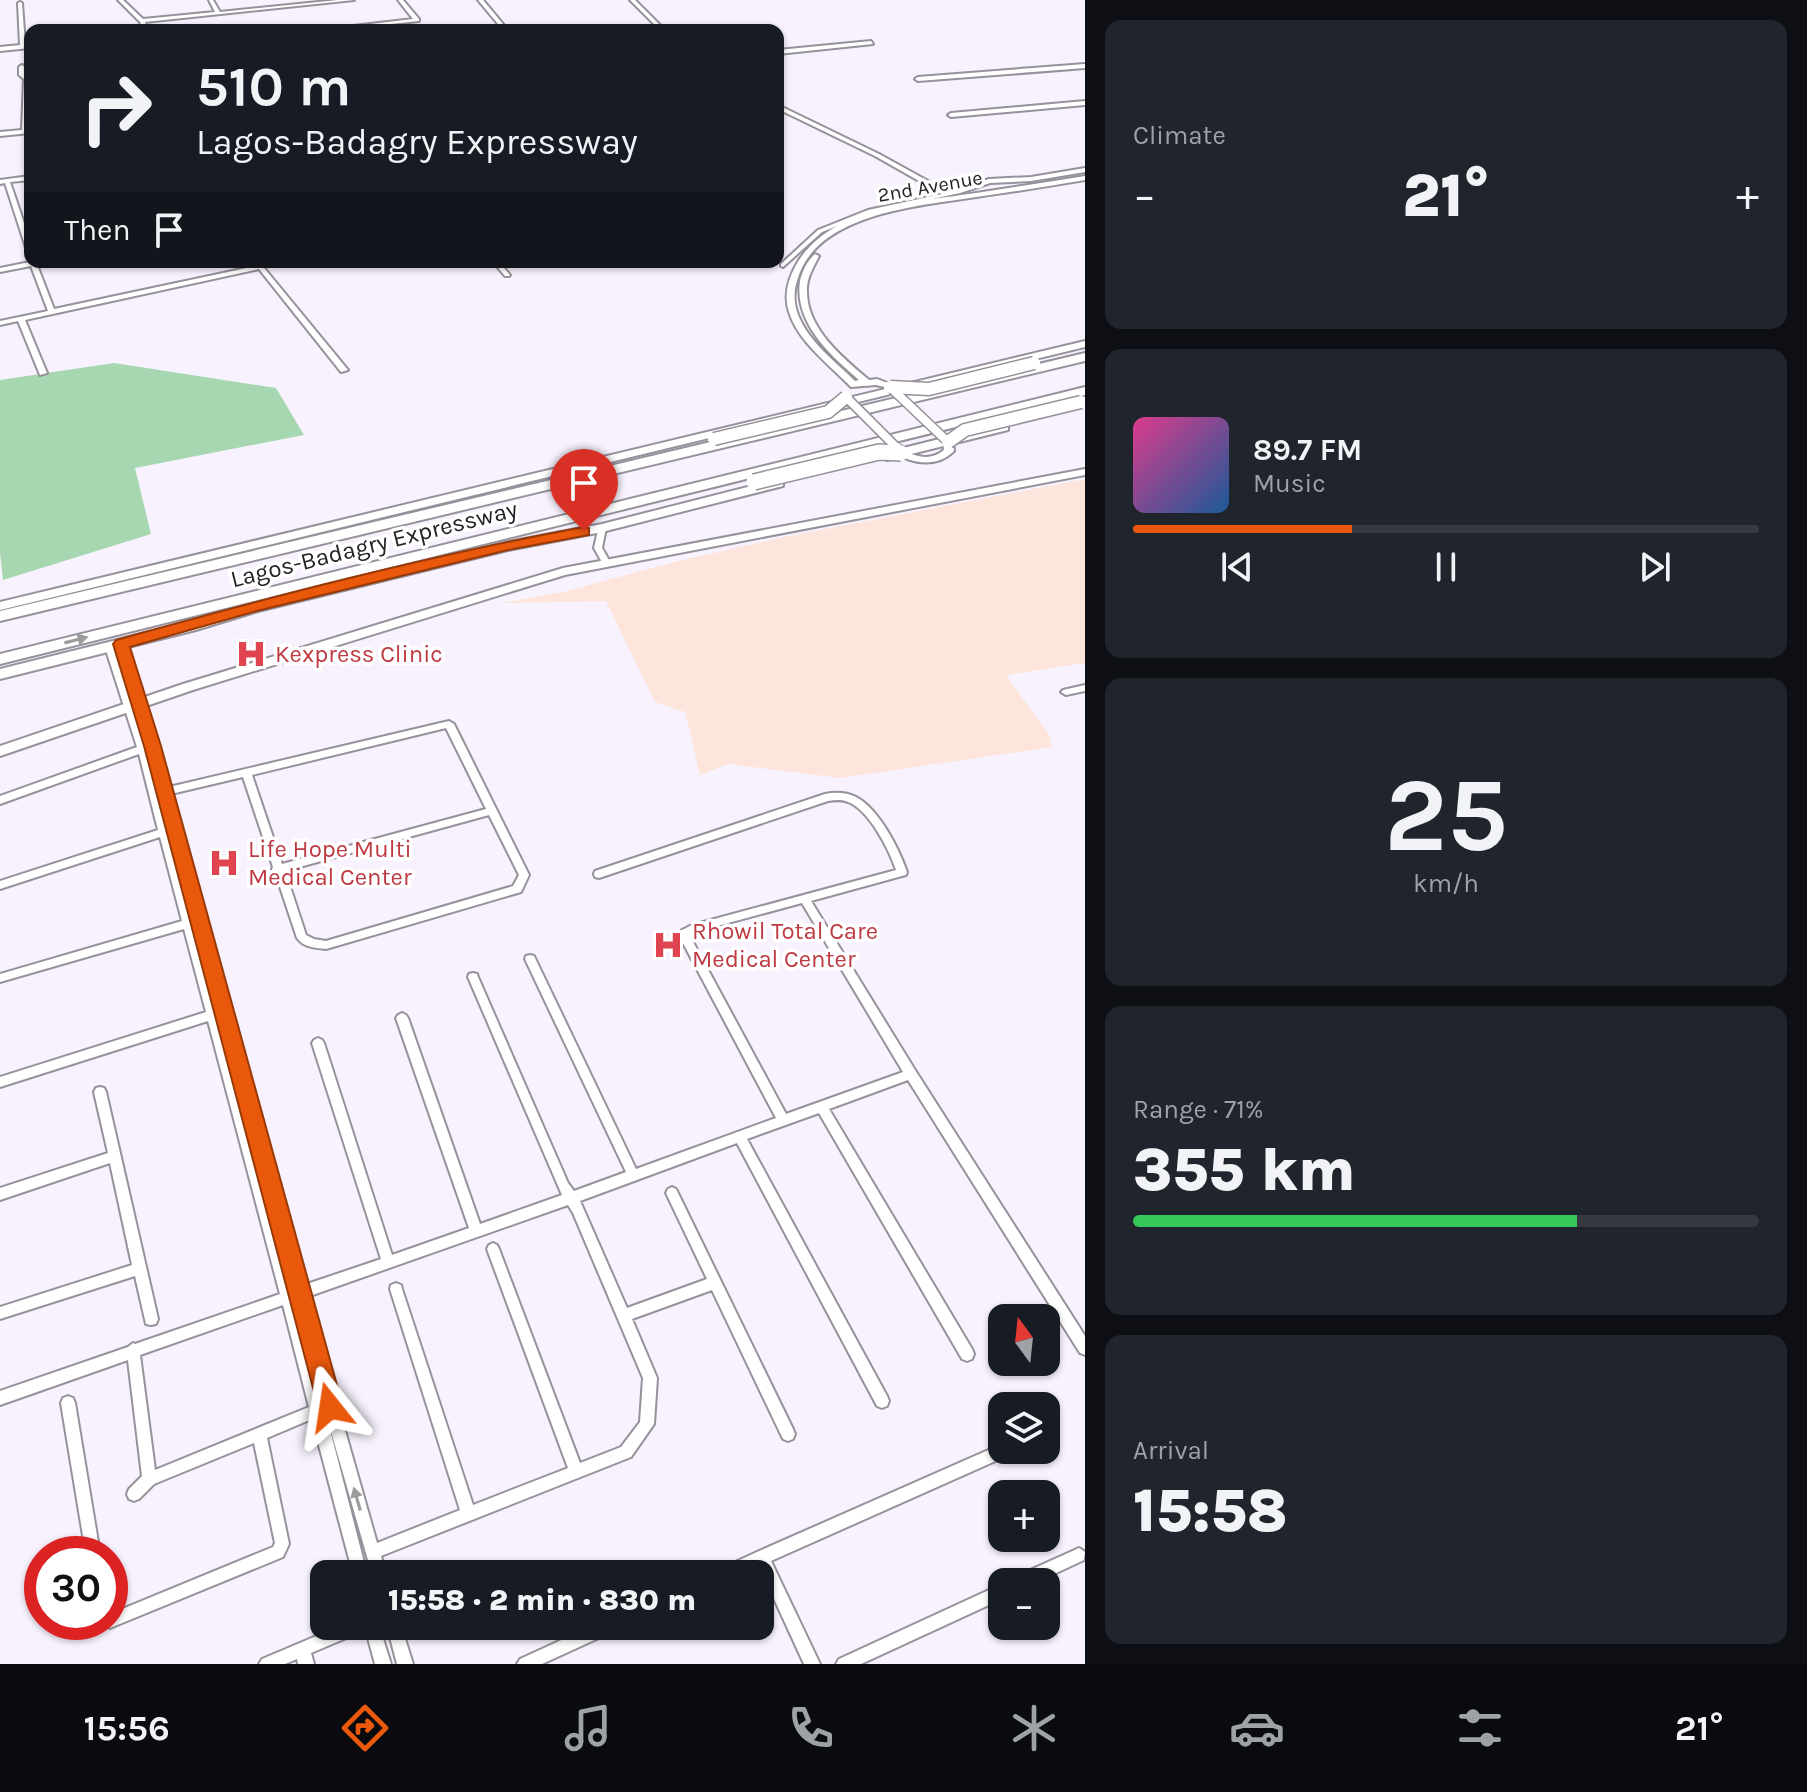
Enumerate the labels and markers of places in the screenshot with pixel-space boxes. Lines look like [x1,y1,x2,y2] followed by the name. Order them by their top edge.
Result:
[550,449,618,531] pin
[234,637,268,671] hospital icon: Kexpress Clinic
[275,640,443,668] place label: Kexpress Clinic
[248,835,412,891] place label: Life Hope Multi Medical Center
[207,846,241,880] hospital icon: Life Hope Multi Medical Center
[692,917,878,973] place label: Rhowil Total Care Medical Center
[651,928,685,962] hospital icon: Rhowil Total Care Medical Center

